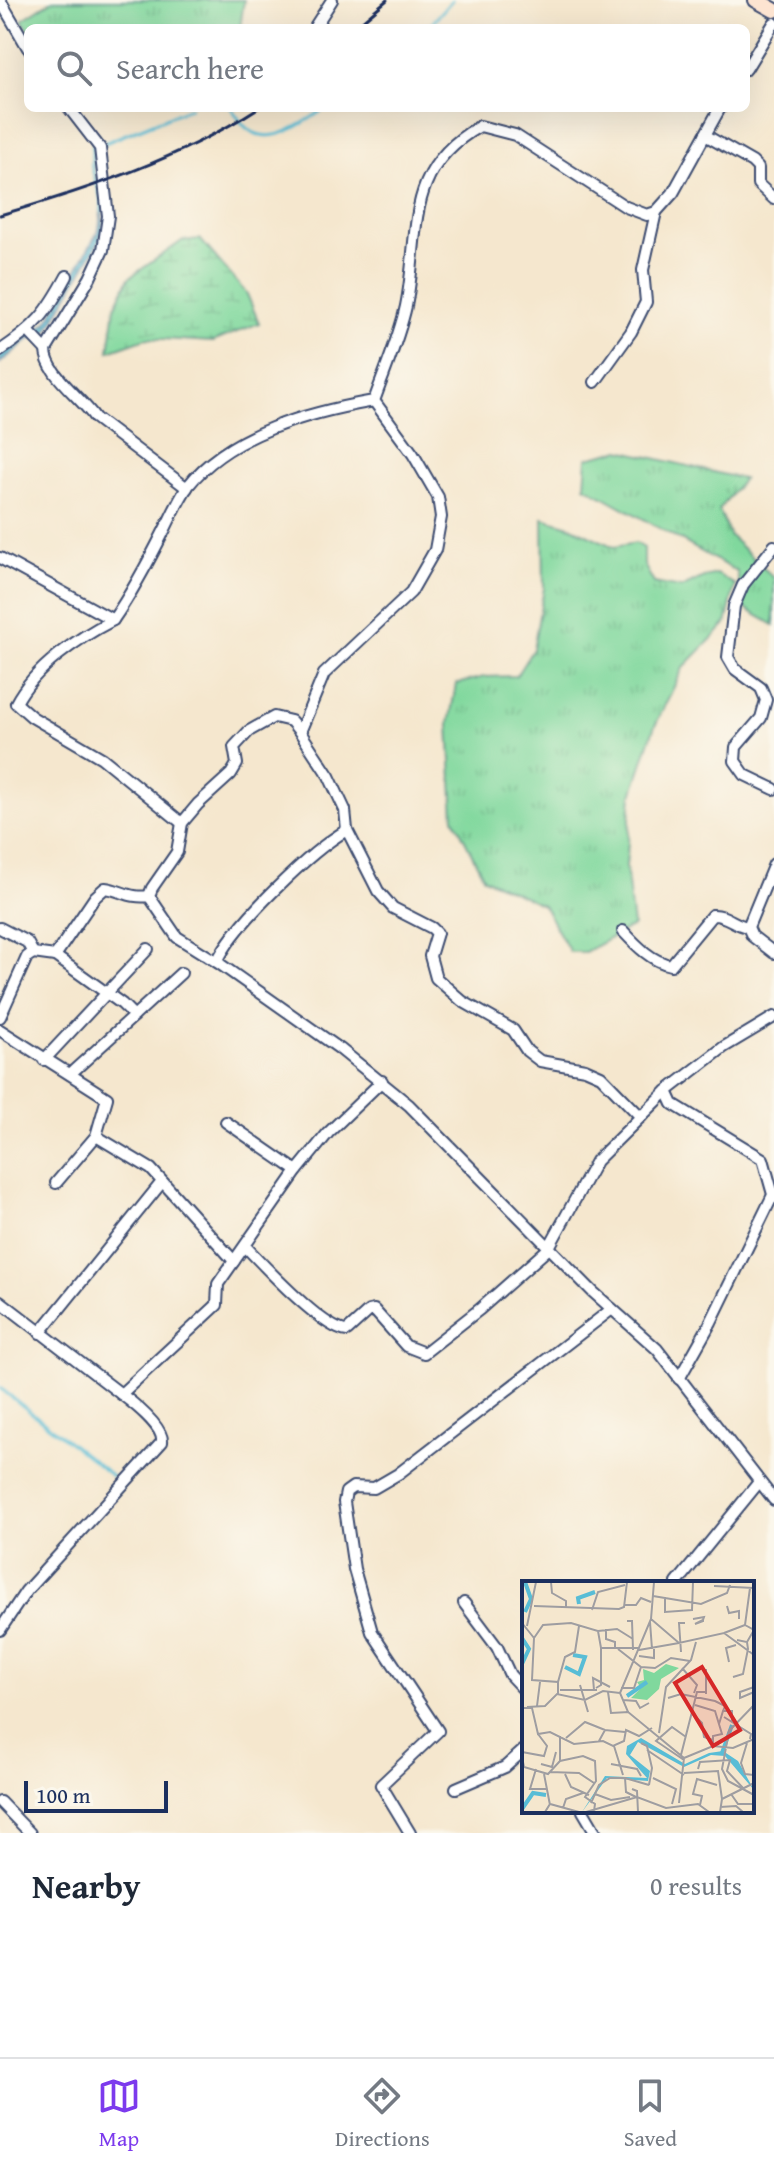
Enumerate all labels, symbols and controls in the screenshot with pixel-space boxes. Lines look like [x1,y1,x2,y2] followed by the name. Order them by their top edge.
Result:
[24,24,750,112] search box
[52,46,96,90] icon: search
[116,46,264,90] text: Search here
[522,1581,754,1813] inset map
[24,1777,168,1813] scale bar
[36,1779,91,1811] text: 100 m
[32,1861,141,1910] text: Nearby
[650,1866,742,1905] text: 0 results
[97,2074,141,2154] tab: Map
[335,2074,430,2154] tab: Directions
[624,2074,677,2154] tab: Saved

